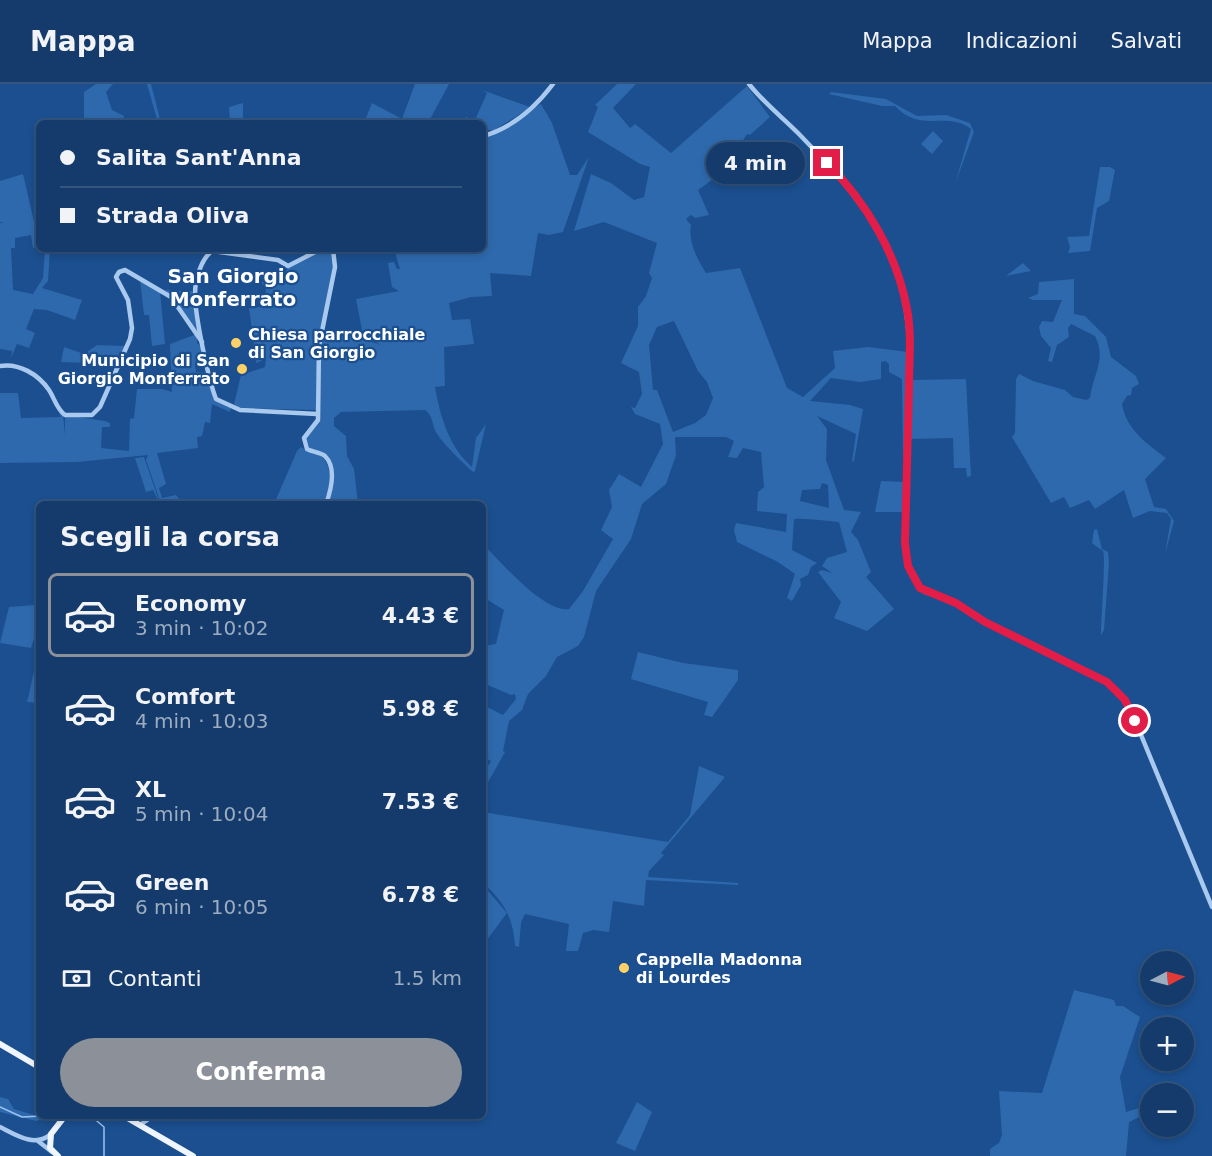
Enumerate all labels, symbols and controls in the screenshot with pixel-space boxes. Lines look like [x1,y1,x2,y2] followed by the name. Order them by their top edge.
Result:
[30,25,136,58] text: Mappa
[862,29,933,53] text: Mappa
[966,29,1078,53] text: Indicazioni
[1111,29,1182,53] text: Salvati
[707,142,806,184] callout: 4 min
[96,145,302,170] text: Salita Sant'Anna
[813,149,840,176] route end
[724,151,787,175] text: 4 min
[96,203,249,228] text: Strada Oliva
[168,264,298,311] district label: San Giorgio Monferrato
[248,325,426,362] place label: Chiesa parrocchiale di San Giorgio
[229,336,243,350] marker: Chiesa parrocchiale di San Giorgio
[58,351,230,388] place label: Municipio di San Giorgio Monferrato
[235,362,249,376] marker: Municipio di San Giorgio Monferrato
[60,521,280,552] text: Scegli la corsa
[63,588,117,642] icon: car
[135,591,246,616] text: Economy
[382,603,459,628] text: 4.43 €
[135,616,269,640] text: 3 min · 10:02
[63,681,117,735] icon: car
[135,684,235,709] text: Comfort
[382,696,459,721] text: 5.98 €
[1121,707,1148,734] route start
[135,709,269,733] text: 4 min · 10:03
[63,774,117,828] icon: car
[135,777,166,802] text: XL
[382,789,459,814] text: 7.53 €
[135,802,269,826] text: 5 min · 10:04
[63,867,117,921] icon: car
[135,870,209,895] text: Green
[382,882,459,907] text: 6.78 €
[135,895,269,919] text: 6 min · 10:05
[636,950,802,987] place label: Cappella Madonna di Lourdes
[1140,951,1194,1005] north arrow
[1140,951,1194,1137] map controls
[617,961,631,975] marker: Cappella Madonna di Lourdes
[60,962,93,995] icon: cash
[108,966,202,991] text: Contanti
[393,966,462,990] text: 1.5 km
[1140,1017,1194,1071] button: +
[60,1038,462,1107] button: Conferma
[1140,1083,1194,1137] button: −

